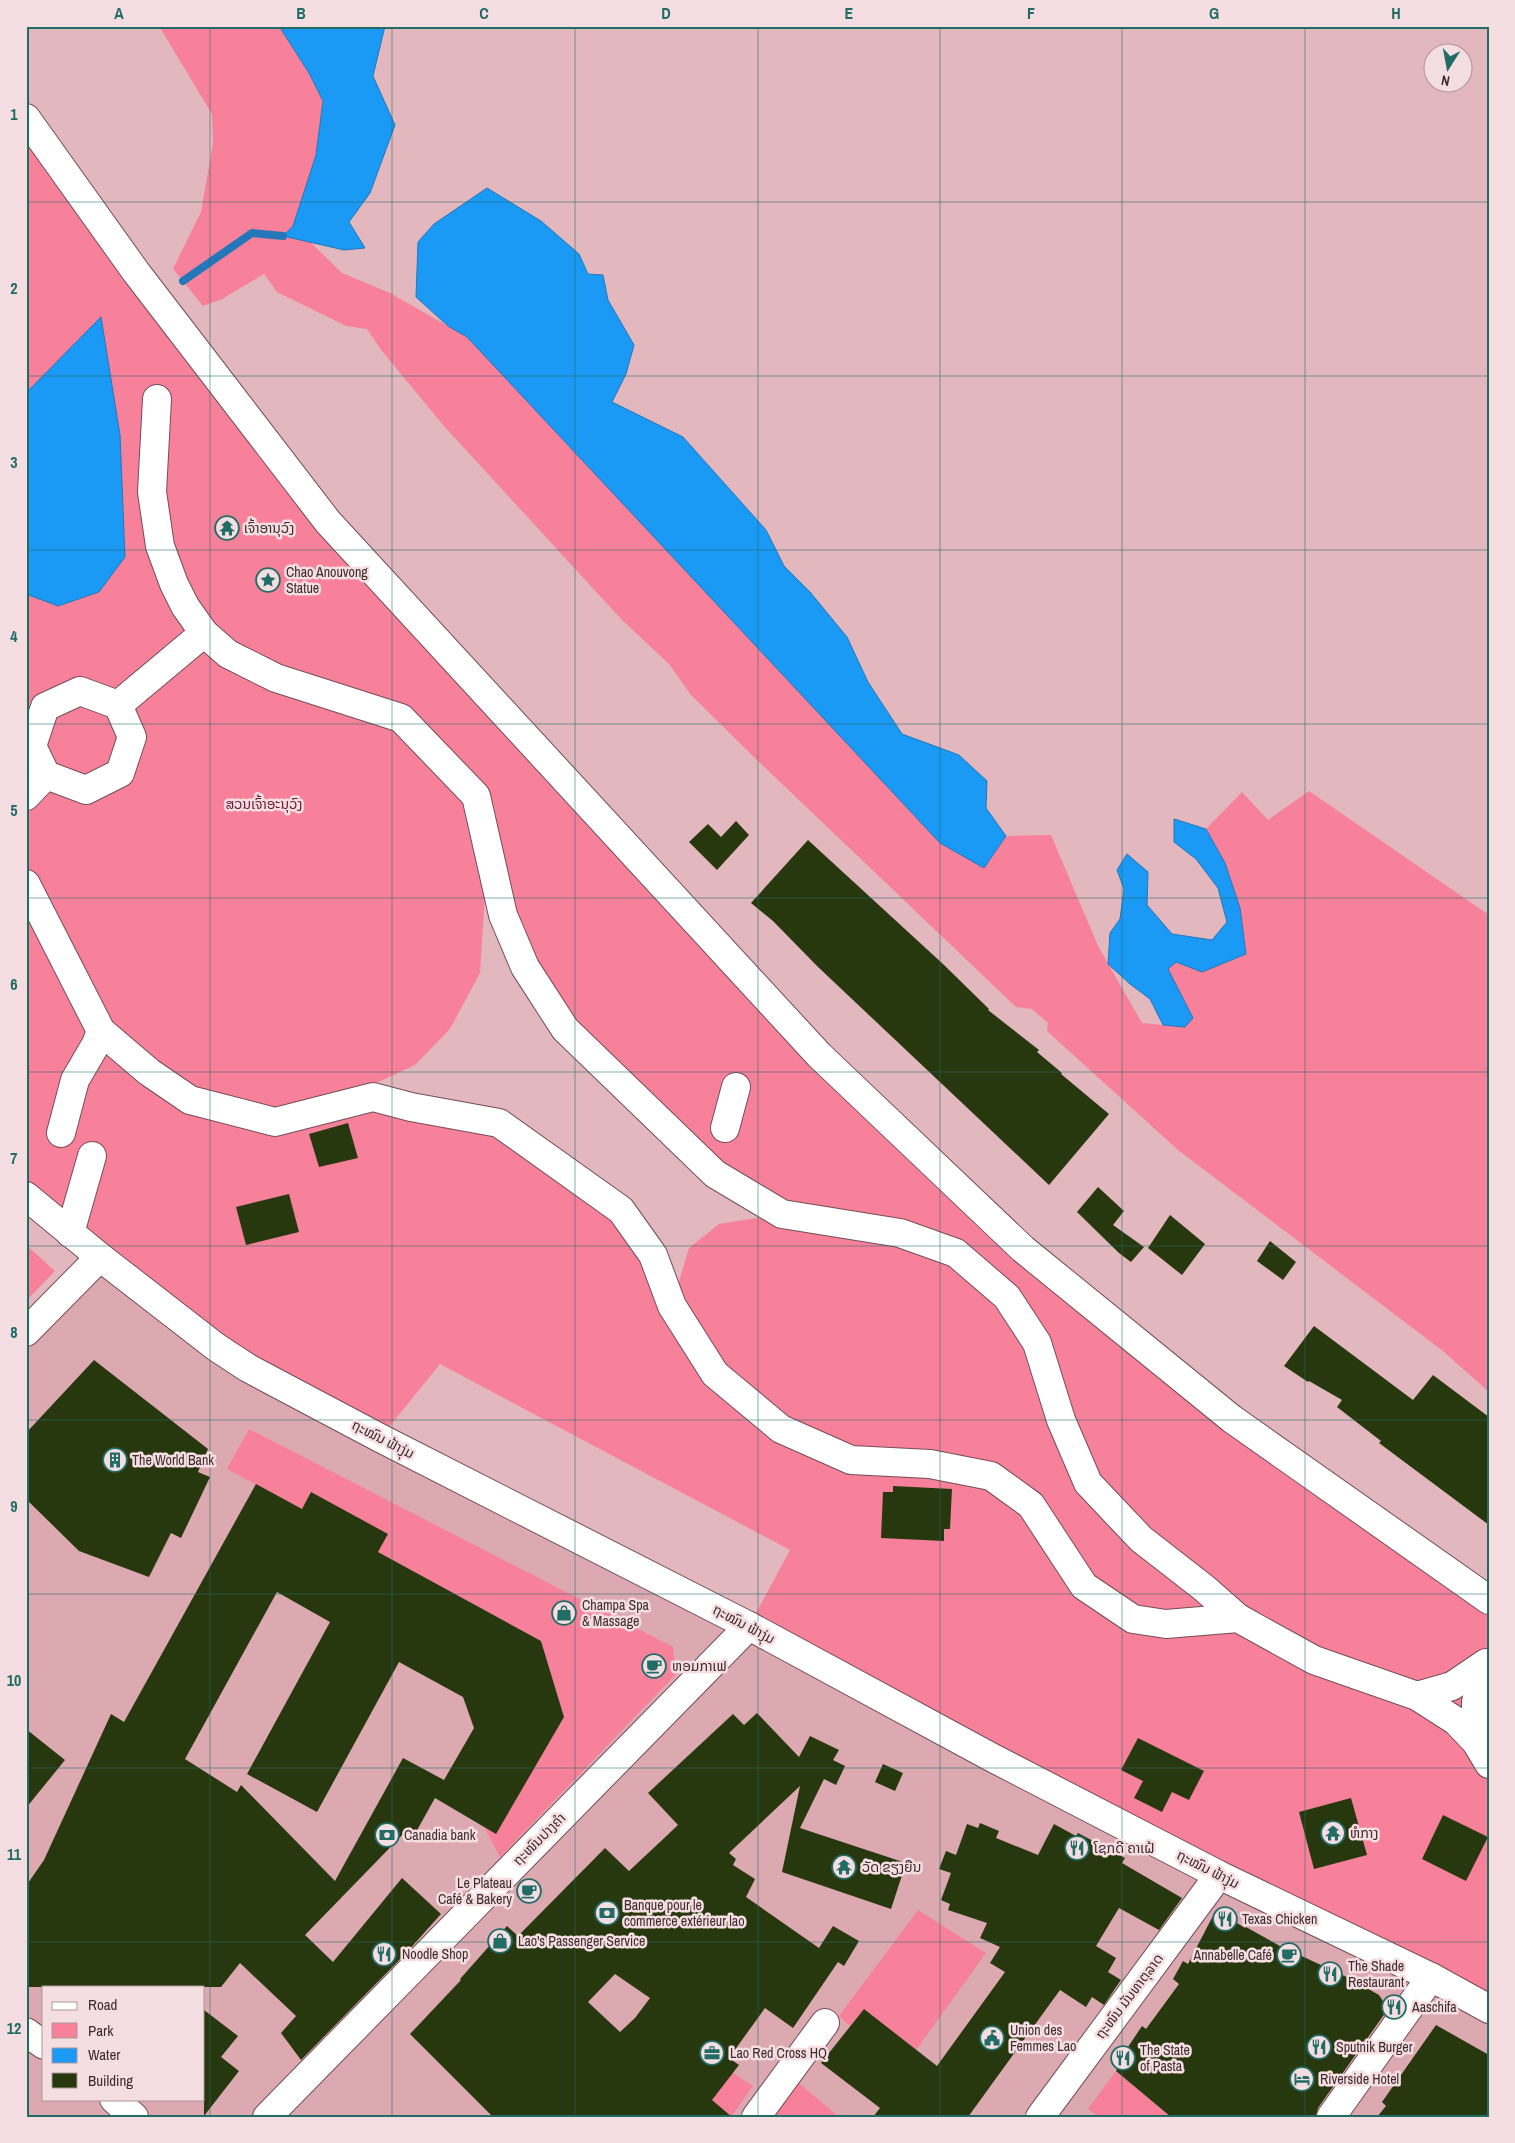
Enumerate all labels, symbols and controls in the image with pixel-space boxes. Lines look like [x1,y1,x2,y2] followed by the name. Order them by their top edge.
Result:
[114,2,124,24] text: A
[296,2,306,24] text: B
[479,2,489,24] text: C
[661,2,671,24] text: D
[845,2,854,24] text: E
[1027,2,1035,24] text: F
[1209,2,1219,24] text: G
[1391,2,1401,24] text: H
[1422,42,1472,92] north arrow
[1440,71,1451,90] text: N
[10,103,18,125] text: 1
[10,277,18,299] text: 2
[10,451,18,473] text: 3
[214,515,240,541] temple icon: ເຈົ້າອານຸວົງ
[244,518,294,537] place label: ເຈົ້າອານຸວົງ
[286,563,368,597] place label: Chao Anouvong Statue
[255,567,281,593] place icon: Chao Anouvong Statue
[10,625,18,647] text: 4
[225,794,303,813] park label: ສວນເຈົ້າອະນຸວົງ
[10,799,18,821] text: 5
[10,973,18,995] text: 6
[10,1147,18,1169] text: 7
[10,1321,18,1343] text: 8
[347,1416,417,1465] street label: ຖະໝົນ ຟ້າງຸ່ມ
[102,1447,128,1473] building icon: The World Bank
[132,1451,214,1469] place label: The World Bank
[10,1495,18,1517] text: 9
[582,1596,650,1630] place label: Champa Spa & Massage
[551,1600,577,1626] shop icon: Champa Spa & Massage
[708,1600,778,1651] street label: ຖະໝົນ ຟ້າງຸ່ມ
[641,1653,667,1679] cafe icon: ຫອມກາເຟ
[672,1657,727,1675] place label: ຫອມກາເຟ
[7,1669,21,1691] text: 10
[509,1809,569,1869] street label: ຖະໜົນປາງຄໍາ
[1320,1820,1346,1846] temple icon: ຫໍກາງ
[374,1822,400,1848] bank icon: Canadia bank
[1350,1824,1378,1842] place label: ຫໍກາງ
[404,1826,476,1844] place label: Canadia bank
[1064,1835,1090,1861] restaurant icon: ໂຊກດີ ຄາເຝ້
[1093,1839,1154,1857] place label: ໂຊກດີ ຄາເຝ້
[7,1843,22,1865] text: 11
[1172,1846,1242,1895] street label: ຖະໝົນ ຟ້າງຸ່ມ
[831,1854,857,1880] temple icon: ວັດ ຂຽງຍືນ
[862,1858,921,1876] place label: ວັດ ຂຽງຍືນ
[438,1874,512,1908] place label: Le Plateau Café & Bakery
[516,1878,542,1904] cafe icon: Le Plateau Café & Bakery
[624,1896,745,1930] place label: Banque pour le commerce extérieur lao
[594,1900,620,1926] bank icon: Banque pour le commerce extérieur lao
[1212,1906,1238,1932] restaurant icon: Texas Chicken
[1242,1910,1317,1928] place label: Texas Chicken
[487,1928,513,1954] shop icon: Lao's Passenger Service
[518,1932,645,1950] place label: Lao's Passenger Service
[371,1941,397,1967] restaurant icon: Noodle Shop
[1276,1942,1302,1968] cafe icon: Annabelle Café
[402,1945,468,1963] place label: Noodle Shop
[1193,1946,1272,1964] place label: Annabelle Café
[1091,1950,1167,2042] street label: ຖະໜົນ ມັນທາຕຸລາດ
[1348,1957,1404,1991] place label: The Shade Restaurant
[1317,1961,1343,1987] restaurant icon: The Shade Restaurant
[42,1986,205,2100] legend
[88,1994,117,2015] text: Road
[1381,1994,1407,2020] restaurant icon: Aaschifa
[1411,1998,1457,2016] place label: Aaschifa
[7,2017,21,2039] text: 12
[88,2020,114,2041] text: Park
[1010,2021,1076,2055] place label: Union des Femmes Lao
[979,2025,1005,2051] public building icon: Union des Femmes Lao
[1306,2034,1332,2060] restaurant icon: Sputnik Burger
[1336,2038,1413,2056] place label: Sputnik Burger
[699,2040,725,2066] office icon: Lao Red Cross HQ
[1140,2041,1190,2075] place label: The State of Pasta
[88,2044,120,2065] text: Water
[730,2044,827,2062] place label: Lao Red Cross HQ
[1110,2045,1136,2071] restaurant icon: The State of Pasta
[1289,2066,1315,2092] hotel icon: Riverside Hotel
[88,2070,133,2091] text: Building
[1320,2070,1399,2088] place label: Riverside Hotel

